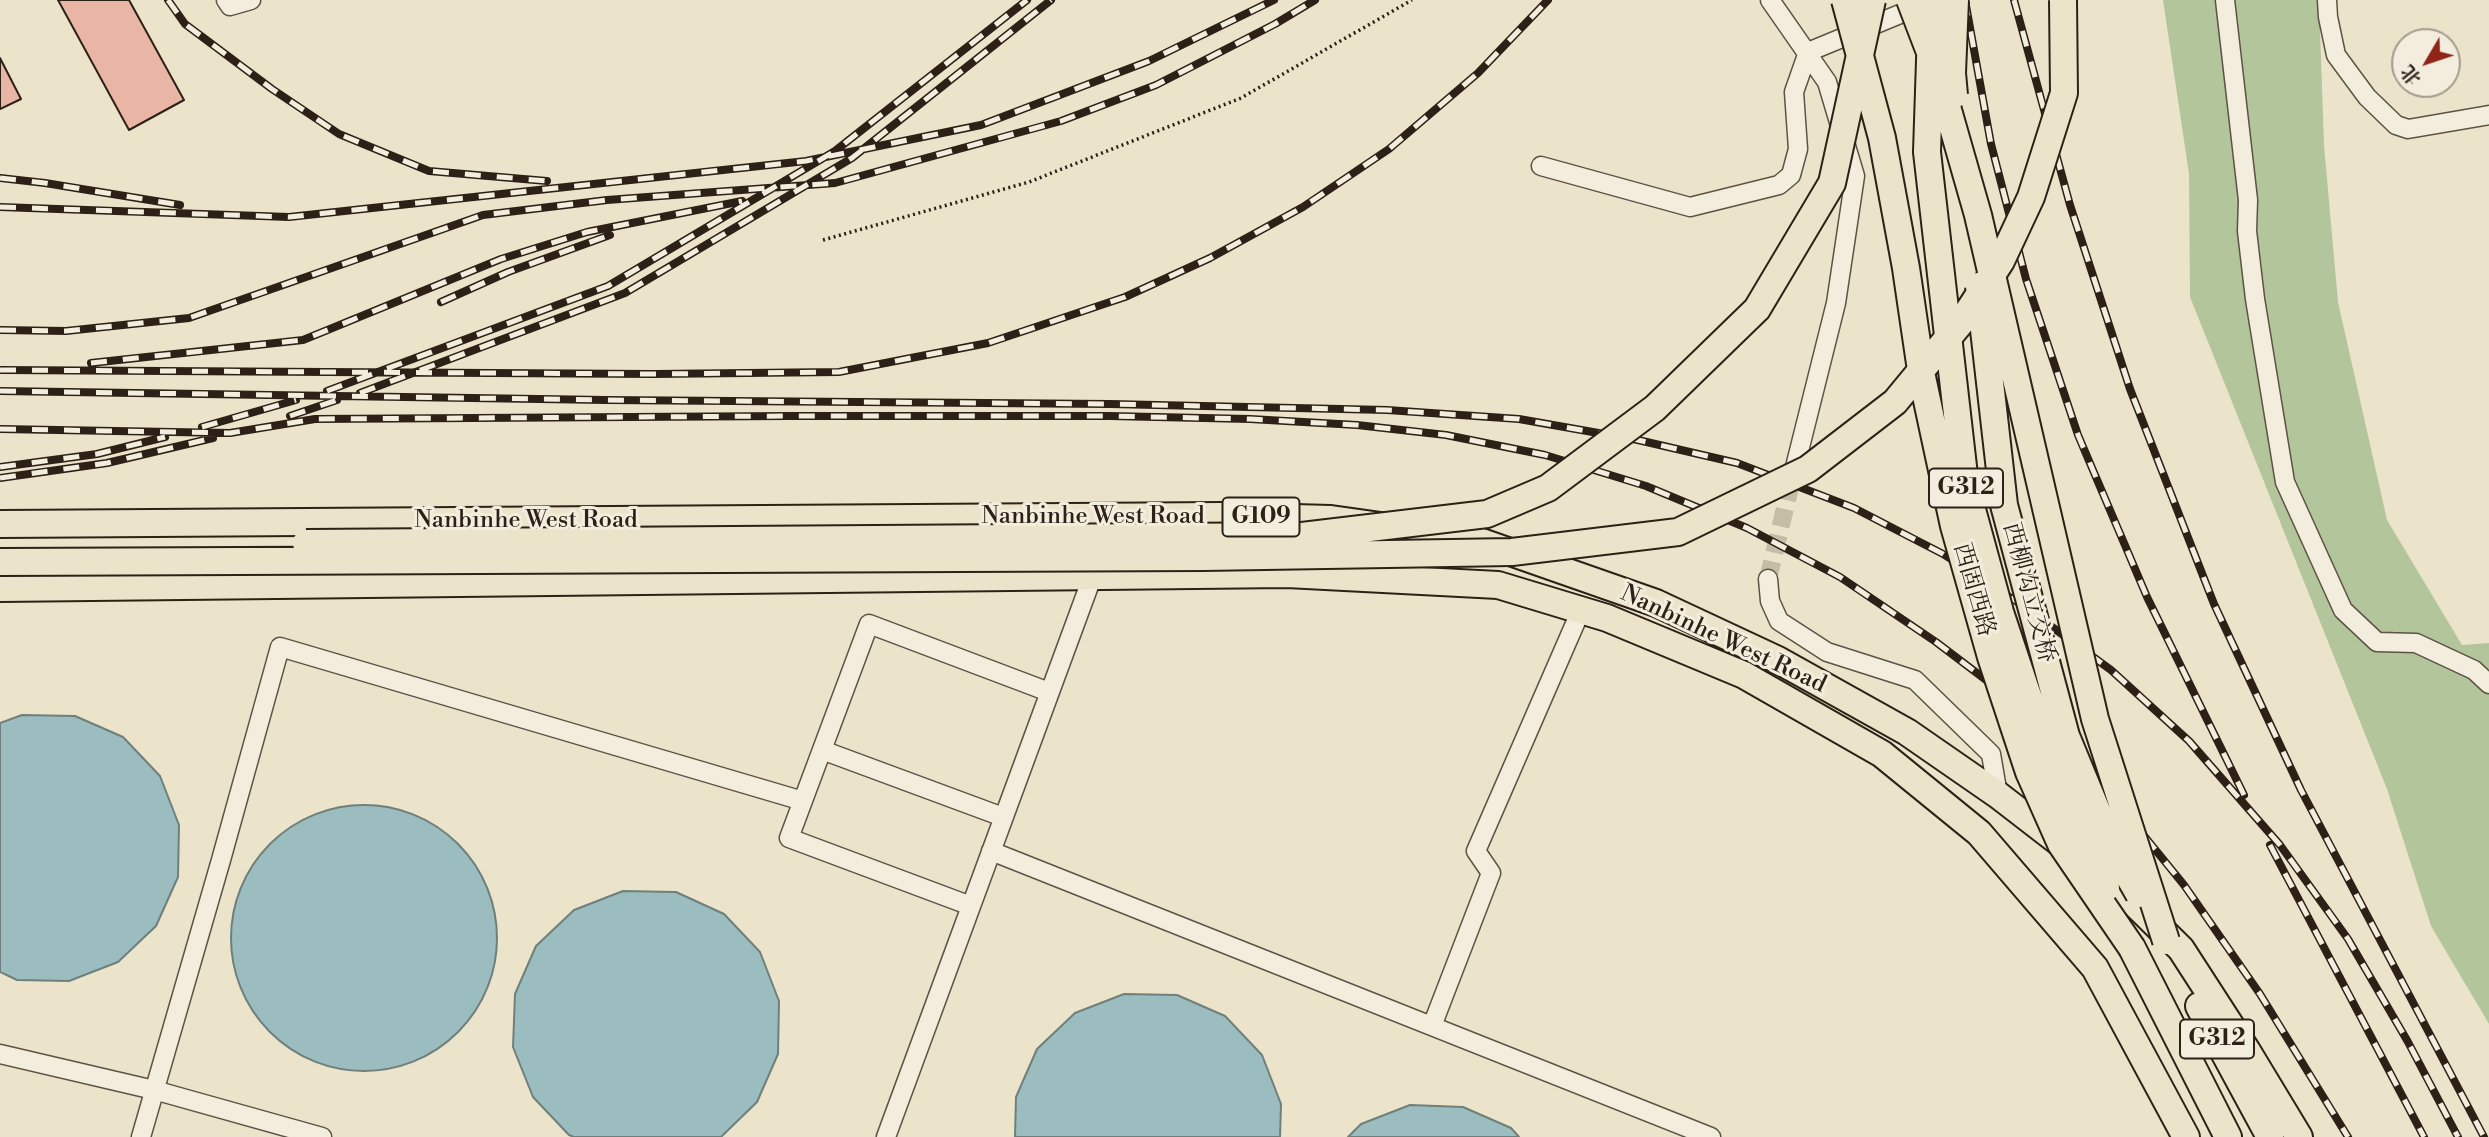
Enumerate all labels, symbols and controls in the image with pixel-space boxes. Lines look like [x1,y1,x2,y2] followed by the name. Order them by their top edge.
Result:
[2391,28,2461,98] north arrow
[2396,60,2427,90] text: 北
[1929,468,2003,508] road number: G312
[1222,498,1300,537] road number: G109
[981,503,1205,531] street label: Nanbinhe West Road
[414,507,638,535] street label: Nanbinhe West Road
[1995,520,2061,666] street label: 西柳沟立交桥
[1946,540,2000,640] street label: 西固西路
[1616,580,1830,700] street label: Nanbinhe West Road
[2180,1020,2254,1058] road number: G312

